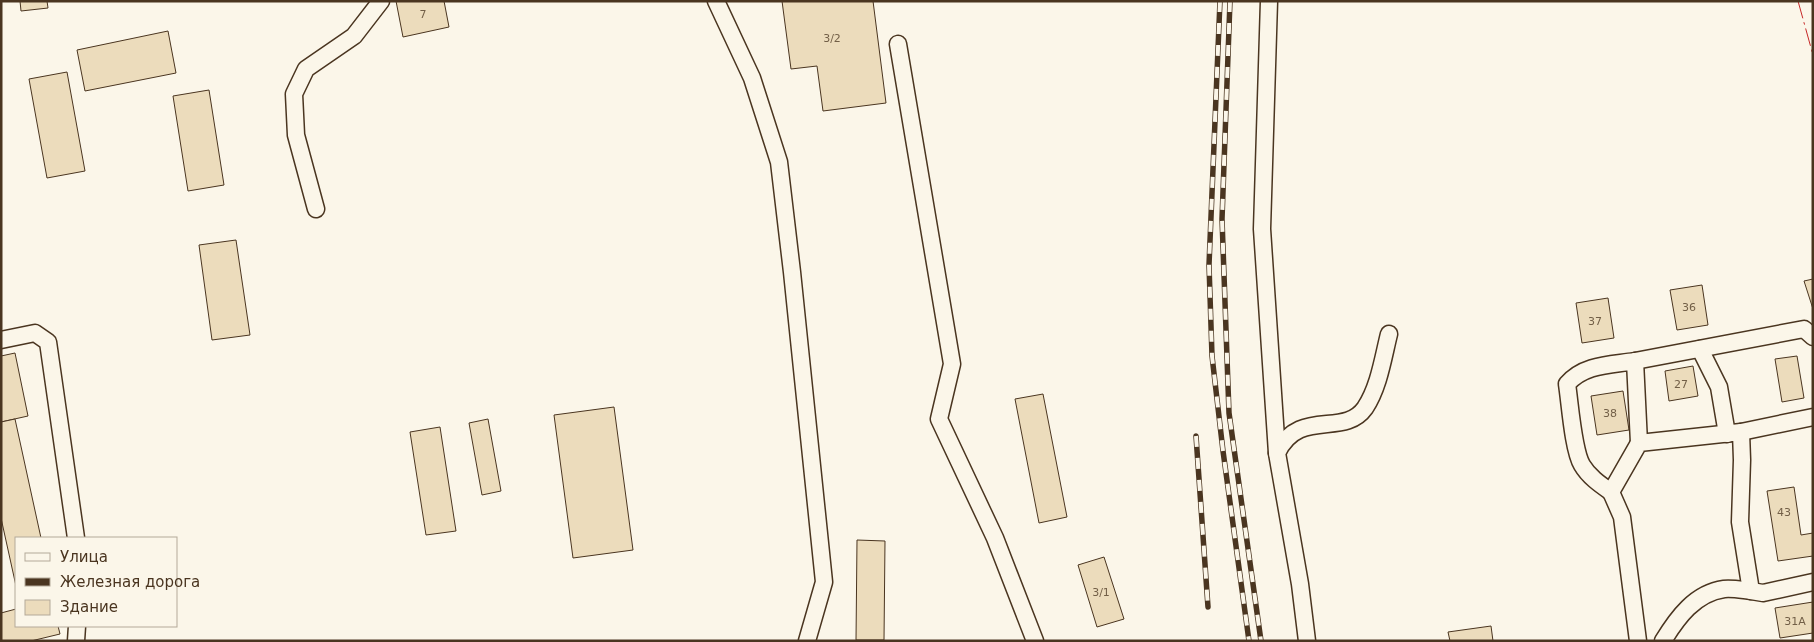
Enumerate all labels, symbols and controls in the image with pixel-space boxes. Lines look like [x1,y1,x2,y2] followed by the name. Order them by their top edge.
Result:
[420,8,427,21] house number: 7
[823,32,841,45] house number: 3/2
[1682,301,1696,314] house number: 36
[1588,315,1602,328] house number: 37
[1674,378,1688,391] house number: 27
[1603,407,1617,420] house number: 38
[1777,506,1791,519] house number: 43
[15,537,178,627] legend
[60,548,108,566] text: Улица
[60,573,200,591] text: Железная дорога
[1092,586,1110,599] house number: 3/1
[60,598,118,616] text: Здание
[1784,615,1806,628] house number: 31А

